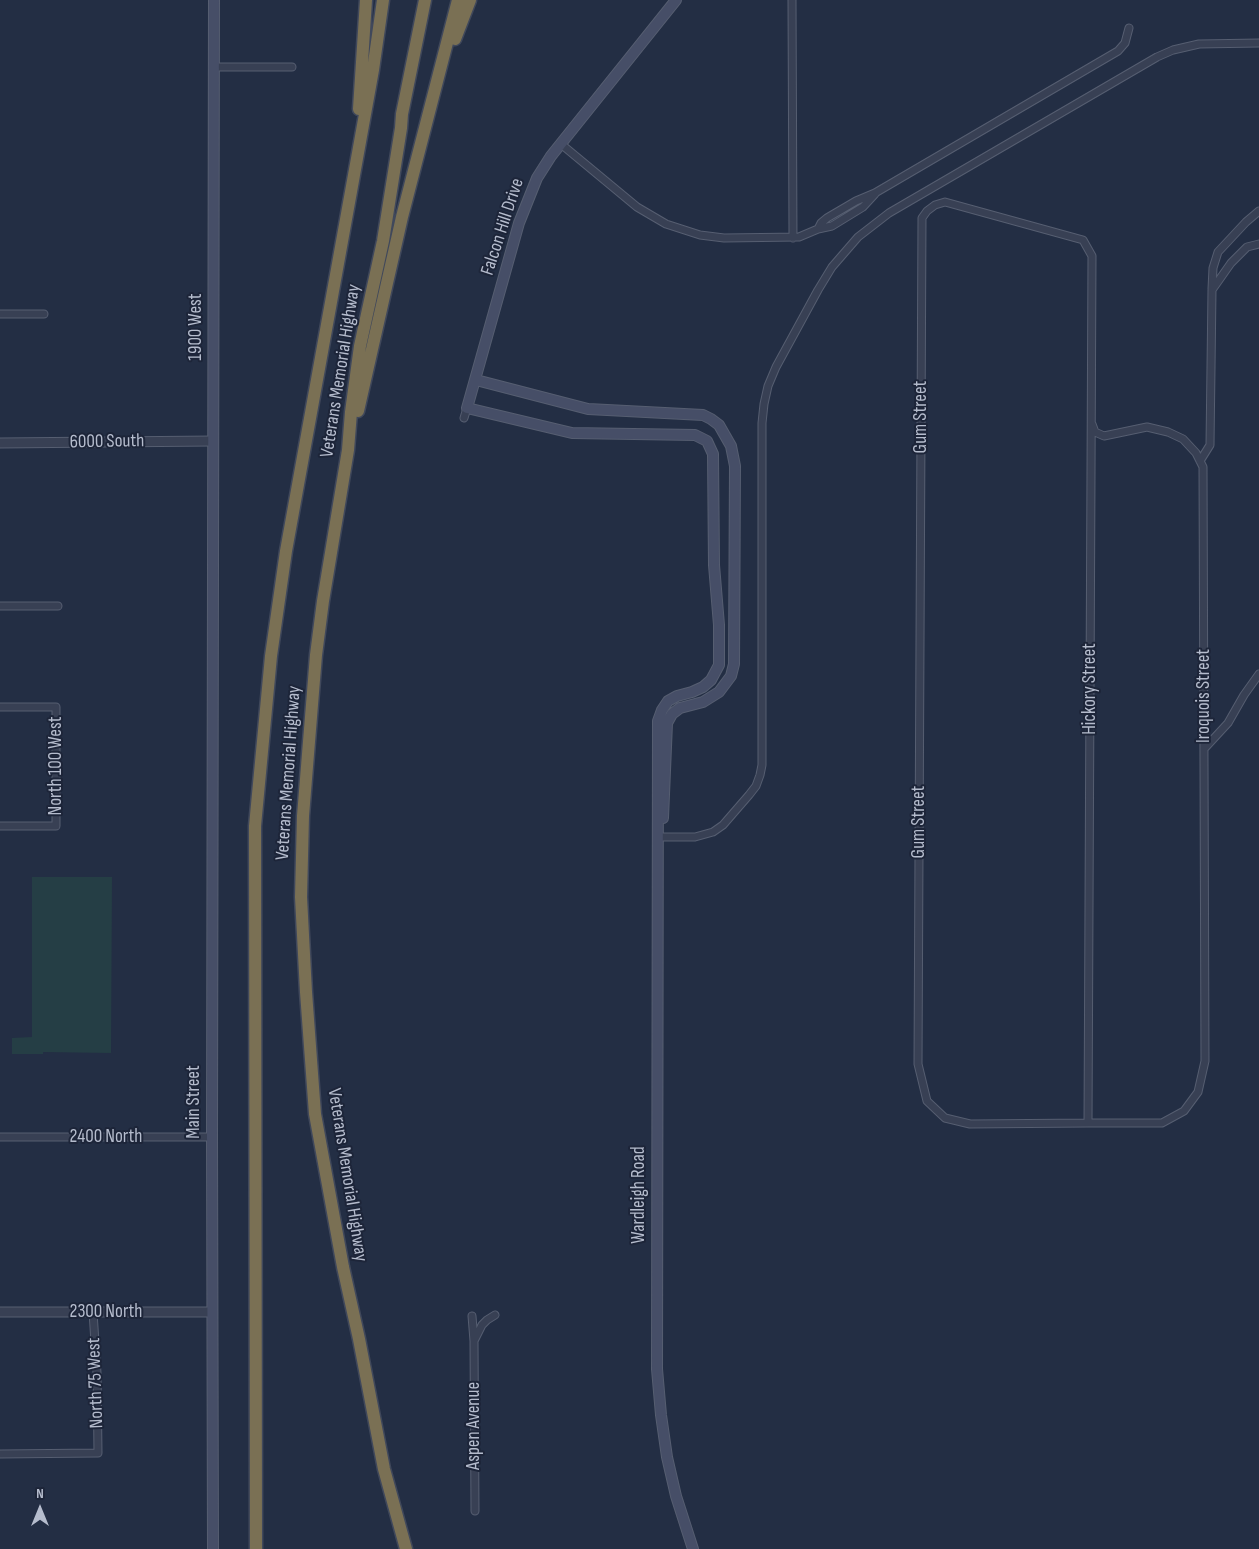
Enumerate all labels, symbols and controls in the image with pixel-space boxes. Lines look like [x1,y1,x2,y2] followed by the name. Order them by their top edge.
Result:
[477,176,529,278] street label: Falcon Hill Drive
[316,283,366,459] street label: Veterans Memorial Highway
[185,293,207,361] street label: 1900 West
[910,381,932,453] street label: Gum Street
[69,430,145,454] street label: 6000 South
[1079,643,1101,735] street label: Hickory Street
[1193,649,1215,743] street label: Iroquois Street
[272,685,306,861] street label: Veterans Memorial Highway
[45,716,67,816] street label: North 100 West
[908,786,930,858] street label: Gum Street
[183,1065,205,1139] street label: Main Street
[322,1087,372,1263] street label: Veterans Memorial Highway
[70,1126,142,1148] street label: 2400 North
[628,1146,650,1244] street label: Wardleigh Road
[70,1301,142,1323] street label: 2300 North
[83,1337,109,1429] street label: North 75 West
[463,1382,485,1470] street label: Aspen Avenue
[15,1484,65,1534] north arrow
[36,1485,44,1502] text: N

